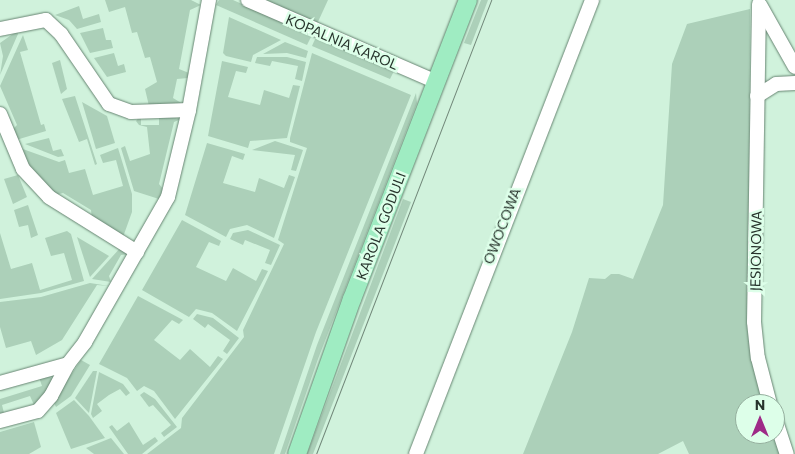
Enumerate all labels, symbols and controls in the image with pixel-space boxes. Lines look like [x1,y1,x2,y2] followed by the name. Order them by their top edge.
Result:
[283,11,401,73] street label: KOPALNIA KAROL
[353,170,409,282] street label: KAROLA GODULI
[480,186,524,266] street label: OWOCOWA
[747,211,765,291] street label: JESIONOWA
[735,394,785,444] north arrow
[755,396,765,413] text: N

